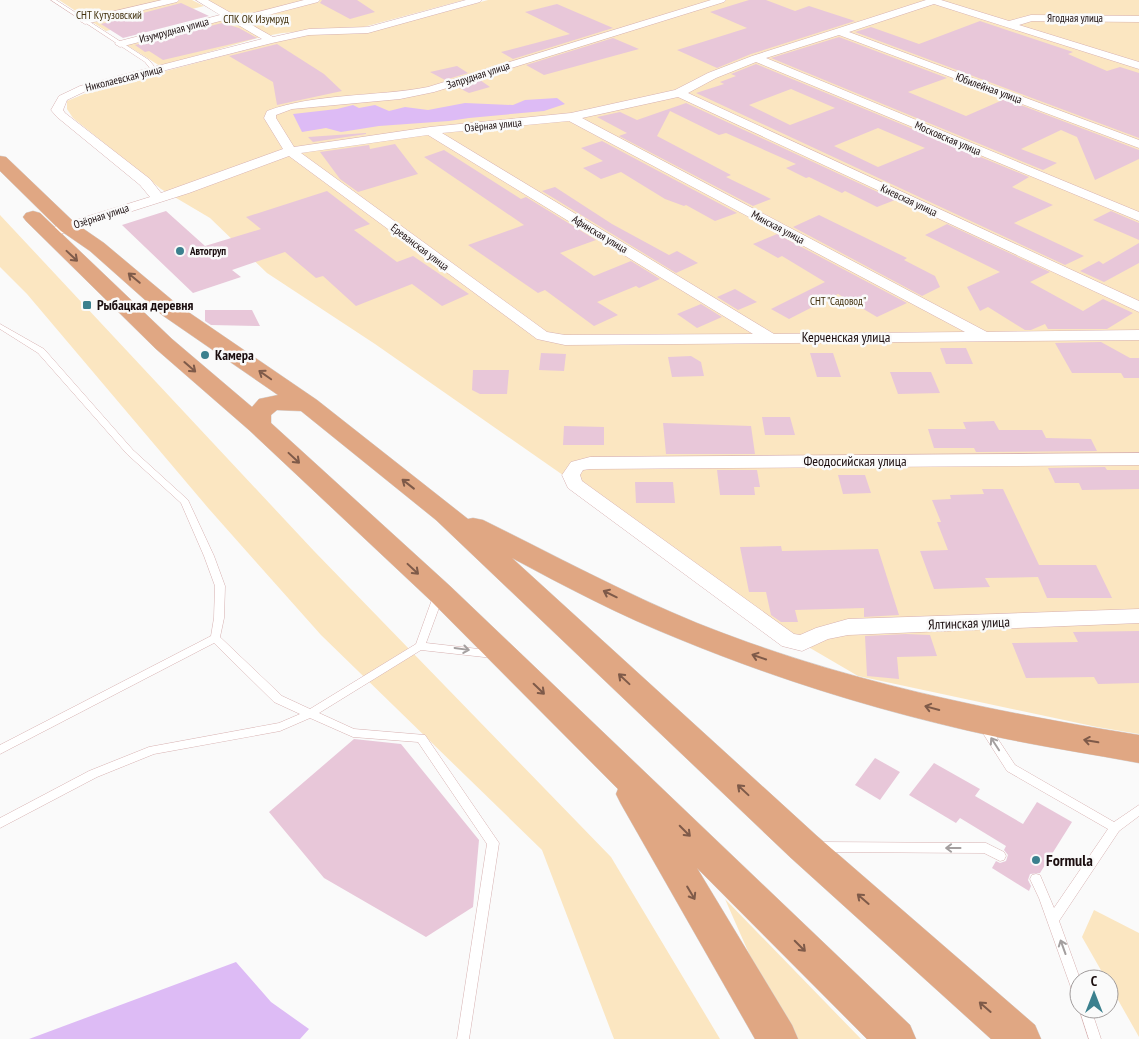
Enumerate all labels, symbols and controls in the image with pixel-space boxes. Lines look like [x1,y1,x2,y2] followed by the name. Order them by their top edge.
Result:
[76,8,142,22] park label: СНТ Кутузовский
[1047,11,1103,25] street label: Ягодная улица
[223,12,289,26] park label: СПК ОК Изумруд
[138,14,210,46] street label: Изумрудная улица
[445,58,511,92] street label: Запрудная улица
[84,62,164,94] street label: Николаевская улица
[954,70,1024,106] street label: Юбилейная улица
[464,115,522,135] street label: Озёрная улица
[913,118,983,158] street label: Московская улица
[878,181,940,219] street label: Киевская улица
[71,200,131,232] street label: Озёрная улица
[749,207,807,247] street label: Минская улица
[570,212,630,256] street label: Афинская улица
[388,221,452,273] street label: Ереванская улица
[189,244,226,258] place label: Автогруп
[174,245,186,257] marker: Автогруп
[66,250,78,262] one-way arrow
[128,272,141,284] one-way arrow
[810,294,866,308] park label: СНТ "Садовод"
[97,296,193,314] place label: Рыбацкая деревня
[81,299,93,311] marker: Рыбацкая деревня
[802,328,890,346] street label: Керченская улица
[215,346,254,364] place label: Камера
[199,349,211,361] marker: Камера
[184,361,197,372] one-way arrow
[258,370,272,380] one-way arrow
[287,452,300,464] one-way arrow
[803,452,907,470] street label: Феодосийская улица
[402,478,415,489] one-way arrow
[407,563,420,574] one-way arrow
[602,589,617,599] one-way arrow
[928,613,1010,633] street label: Ялтинская улица
[454,645,470,655] one-way arrow
[752,652,768,661] one-way arrow
[617,673,630,685] one-way arrow
[533,683,546,695] one-way arrow
[924,702,940,712] one-way arrow
[1083,735,1099,745] one-way arrow
[990,737,1000,751] one-way arrow
[736,784,749,796] one-way arrow
[678,825,690,837] one-way arrow
[945,843,962,853] one-way arrow
[1046,850,1093,870] place label: Formula
[1030,854,1042,866] marker: Formula
[686,885,696,900] one-way arrow
[857,893,870,905] one-way arrow
[794,939,806,951] one-way arrow
[1058,940,1067,955] one-way arrow
[1069,969,1119,1019] north arrow
[1091,972,1098,990] text: С
[978,1001,991,1013] one-way arrow

